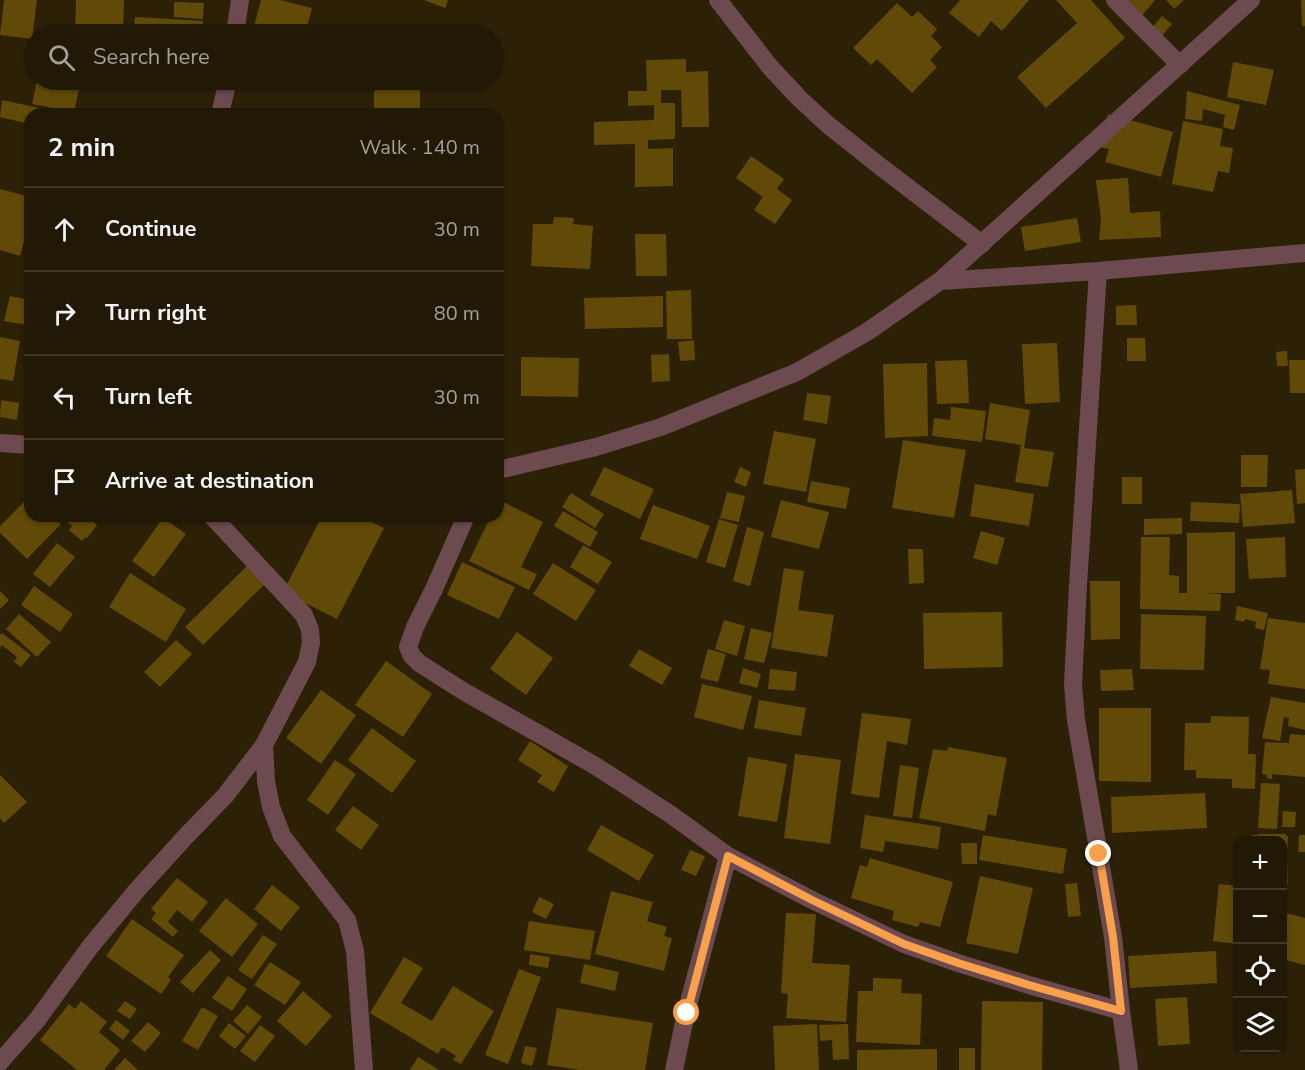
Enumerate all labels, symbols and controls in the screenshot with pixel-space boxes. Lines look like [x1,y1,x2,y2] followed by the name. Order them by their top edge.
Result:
[24,24,504,90] search box
[45,41,78,74] icon: search
[93,42,210,72] text: Search here
[48,130,115,165] text: 2 min
[360,134,480,161] text: Walk · 140 m
[48,213,81,246] icon: ahead
[105,214,196,244] text: Continue
[434,216,480,243] text: 30 m
[48,297,81,330] icon: right
[105,298,206,328] text: Turn right
[434,300,480,327] text: 80 m
[48,381,81,414] icon: left
[105,382,192,412] text: Turn left
[434,384,480,411] text: 30 m
[48,465,81,498] icon: arrive
[105,466,314,496] text: Arrive at destination
[1233,836,1287,1052] map controls
[1233,836,1287,890] button: +
[1085,840,1111,866] route end
[1233,890,1287,944] button: −
[1233,944,1287,998] button: locate
[1233,998,1287,1052] button: layers
[673,999,699,1025] route start

